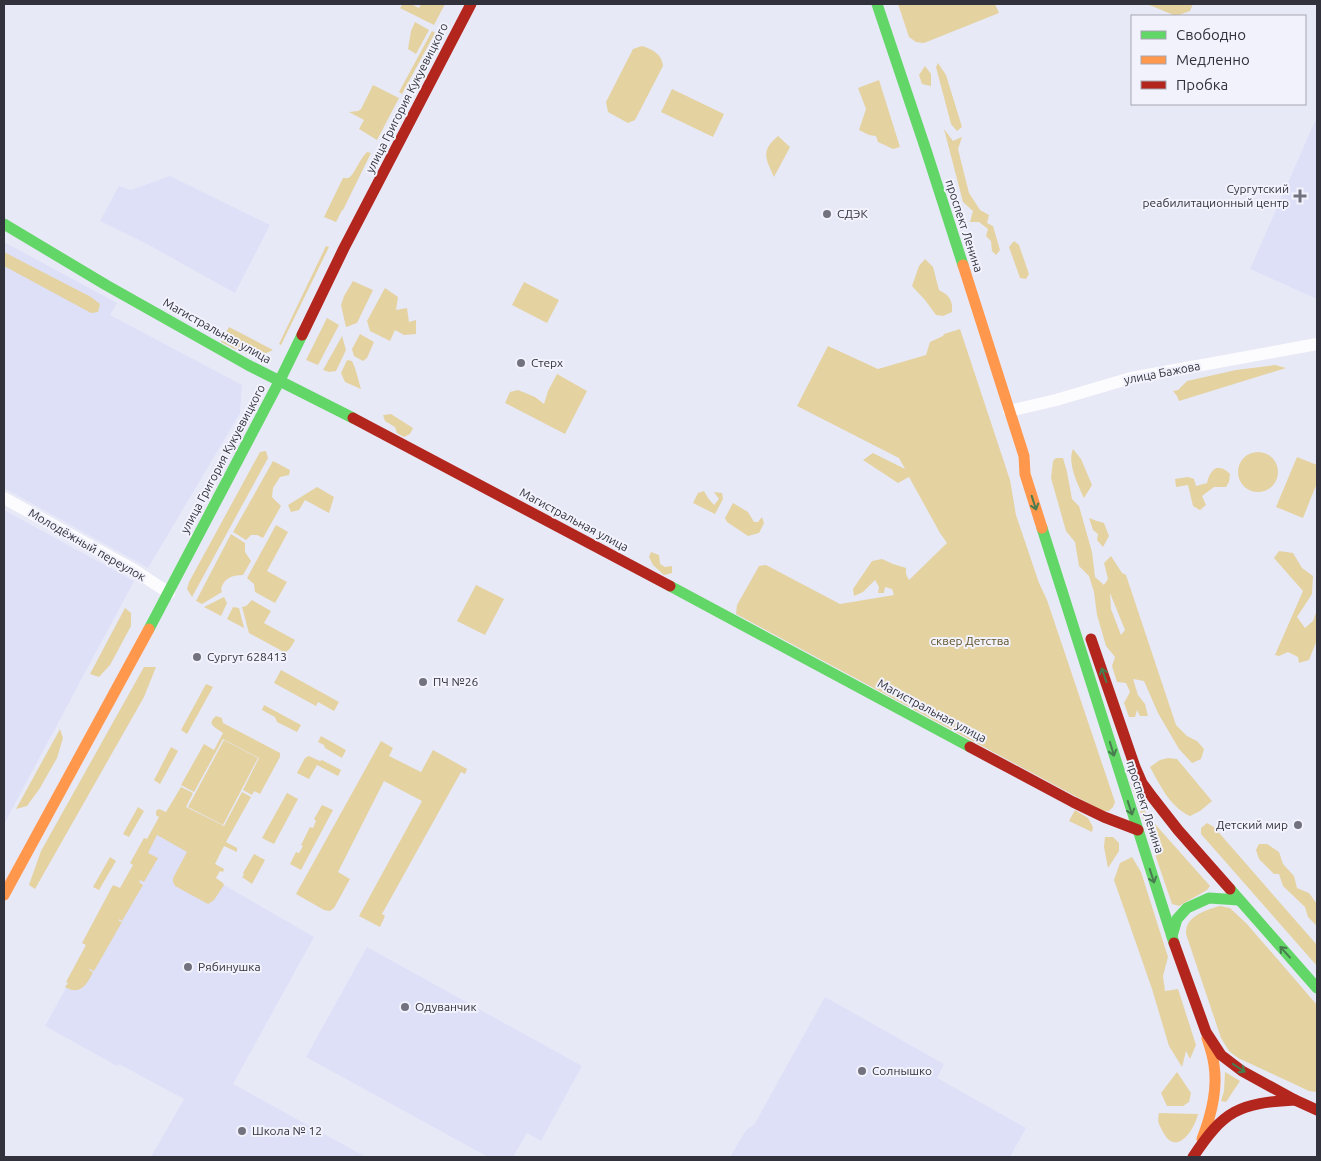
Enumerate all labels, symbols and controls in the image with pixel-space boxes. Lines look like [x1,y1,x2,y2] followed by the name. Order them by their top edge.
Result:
[1131,15,1306,105] legend
[363,21,450,175] street label: улица Григория Кукуевицкого
[1176,26,1246,43] text: Свободно
[1176,51,1250,68] text: Медленно
[1176,76,1228,93] text: Пробка
[943,178,986,274] street label: проспект Ленина
[1143,182,1289,209] place label: Сургутский реабилитационный центр
[1293,189,1307,203] marker: Сургутский реабилитационный центр
[837,207,868,220] place label: СДЭК
[821,208,833,220] marker: СДЭК
[161,295,273,366] street label: Магистральная улица
[531,356,563,369] place label: Стерх
[515,357,527,369] marker: Стерх
[1123,359,1201,386] street label: улица Бажова
[178,382,267,535] street label: улица Григория Кукуевицкого
[518,485,631,554] street label: Магистральная улица
[1030,495,1040,511] one-way arrow
[27,506,148,583] street label: Молодёжный переулок
[931,634,1009,647] park label: сквер Детства
[207,650,287,663] place label: Сургут 628413
[191,651,203,663] marker: Сургут 628413
[1099,668,1108,684] one-way arrow
[433,675,478,688] place label: ПЧ №26
[417,676,429,688] marker: ПЧ №26
[876,676,989,745] street label: Магистральная улица
[1107,740,1117,756] one-way arrow
[1124,759,1167,855] street label: проспект Ленина
[1126,799,1136,815] one-way arrow
[1216,818,1288,831] place label: Детский мир
[1292,819,1304,831] marker: Детский мир
[1148,868,1158,884] one-way arrow
[1279,945,1291,958] one-way arrow
[198,960,261,973] place label: Рябинушка
[182,961,194,973] marker: Рябинушка
[415,1000,477,1013] place label: Одуванчик
[399,1001,411,1013] marker: Одуванчик
[1232,1063,1246,1073] one-way arrow
[872,1064,932,1077] place label: Солнышко
[856,1065,868,1077] marker: Солнышко
[252,1124,322,1137] place label: Школа № 12
[236,1125,248,1137] marker: Школа № 12

